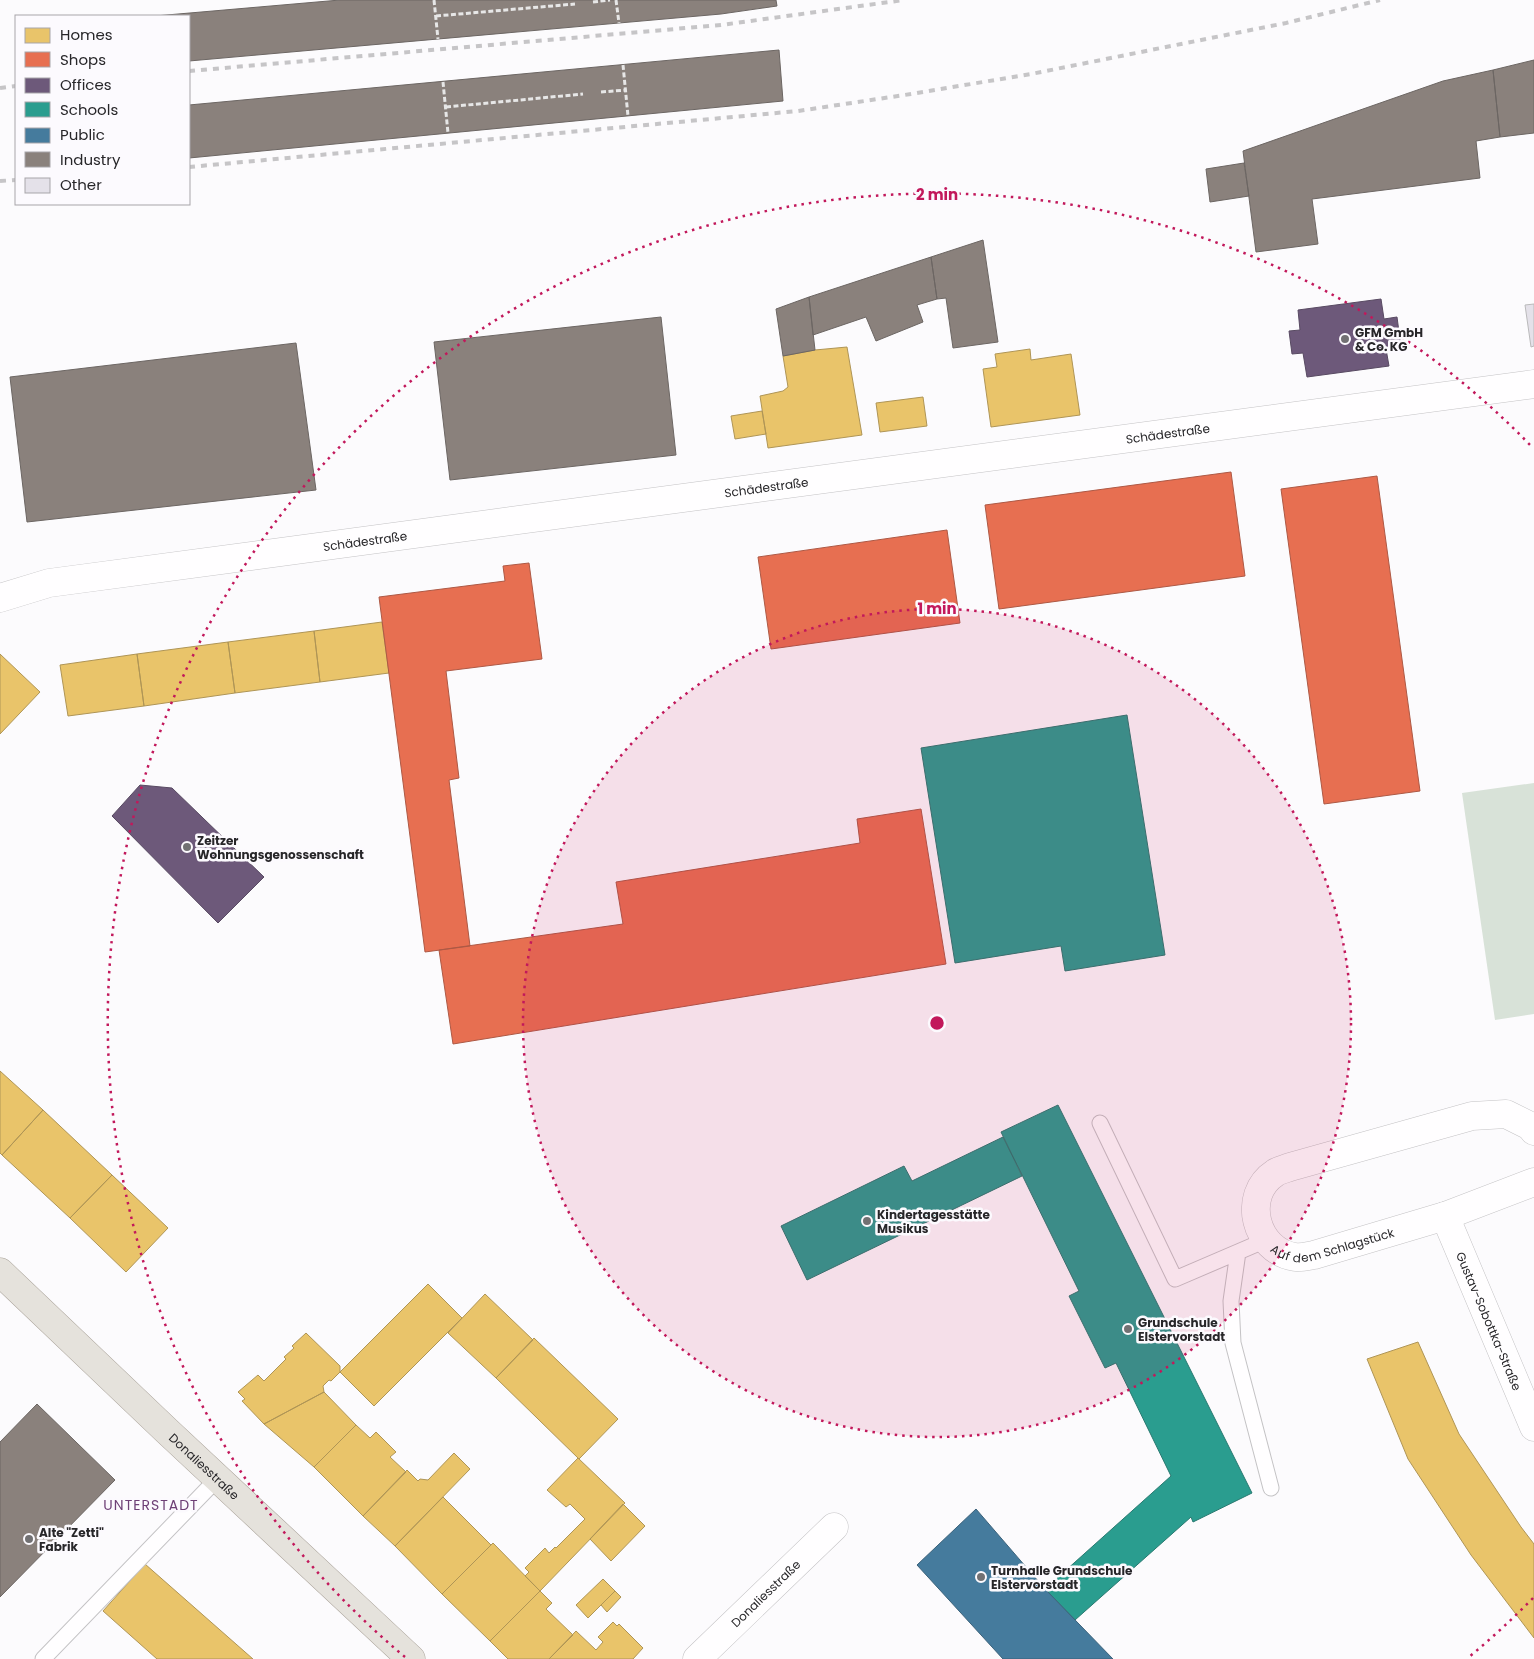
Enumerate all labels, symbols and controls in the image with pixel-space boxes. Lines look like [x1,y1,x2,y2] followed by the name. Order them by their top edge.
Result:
[15,15,190,205] legend
[60,24,113,45] text: Homes
[60,49,106,70] text: Shops
[60,74,112,95] text: Offices
[60,99,118,120] text: Schools
[60,124,105,145] text: Public
[60,149,121,170] text: Industry
[60,174,102,195] text: Other
[916,184,958,205] text: 2 min
[1355,324,1423,355] place label: GFM GmbH & Co. KG
[1339,333,1351,345] marker: GFM GmbH & Co. KG
[1125,419,1211,447] street label: Schädestraße
[723,473,809,501] street label: Schädestraße
[322,527,408,555] street label: Schädestraße
[917,598,957,619] text: 1 min
[197,832,364,863] place label: Zeitzer Wohnungsgenossenschaft
[181,841,193,853] marker: Zeitzer Wohnungsgenossenschaft
[928,1014,946,1032] centre of rings
[877,1206,990,1237] place label: Kindertagesstätte Musikus
[861,1215,873,1227] marker: Kindertagesstätte Musikus
[1267,1223,1397,1266] street label: Auf dem Schlagstück
[1453,1249,1526,1393] street label: Gustav-Sobottka-Straße
[1138,1314,1225,1345] place label: Grundschule Elstervorstadt
[1122,1323,1134,1335] marker: Grundschule Elstervorstadt
[166,1429,243,1503] street label: Donaliesstraße
[103,1495,199,1515] district label: UNTERSTADT
[39,1524,104,1555] place label: Alte "Zetti" Fabrik
[23,1533,35,1545] marker: Alte "Zetti" Fabrik
[727,1556,804,1631] street label: Donaliesstraße
[991,1562,1133,1593] place label: Turnhalle Grundschule Elstervorstadt
[975,1571,987,1583] marker: Turnhalle Grundschule Elstervorstadt

